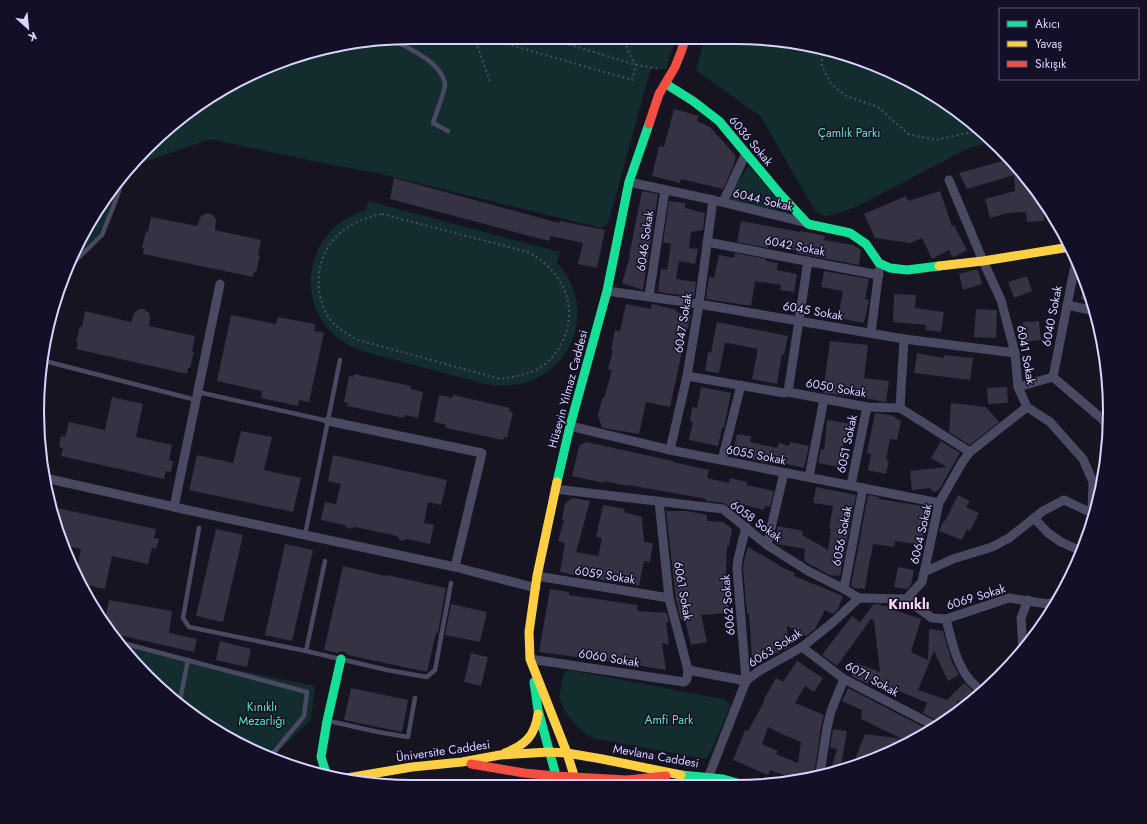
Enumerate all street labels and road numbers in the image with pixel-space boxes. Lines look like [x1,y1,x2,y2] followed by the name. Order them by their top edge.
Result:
[725,112,778,171] street label: 6036 Sokak
[731,184,796,216] street label: 6044 Sokak
[632,209,658,273] street label: 6046 Sokak
[763,231,827,261] street label: 6042 Sokak
[1037,283,1067,348] street label: 6040 Sokak
[669,291,697,354] street label: 6047 Sokak
[781,297,845,325] street label: 6045 Sokak
[1012,324,1040,387] street label: 6041 Sokak
[544,328,592,450] street label: Hüseyin Yılmaz Caddesi
[804,374,868,402] street label: 6050 Sokak
[832,412,862,475] street label: 6051 Sokak
[724,440,788,470] street label: 6055 Sokak
[726,496,786,546] street label: 6058 Sokak
[905,502,937,566] street label: 6064 Sokak
[827,504,857,568] street label: 6056 Sokak
[669,560,697,623] street label: 6061 Sokak
[574,561,637,589] street label: 6059 Sokak
[716,573,740,636] street label: 6062 Sokak
[944,579,1008,615] street label: 6069 Sokak
[745,624,806,672] street label: 6063 Sokak
[577,644,641,672] street label: 6060 Sokak
[842,657,903,701] street label: 6071 Sokak
[395,735,491,767] street label: Üniversite Caddesi
[612,740,700,772] street label: Mevlana Caddesi

